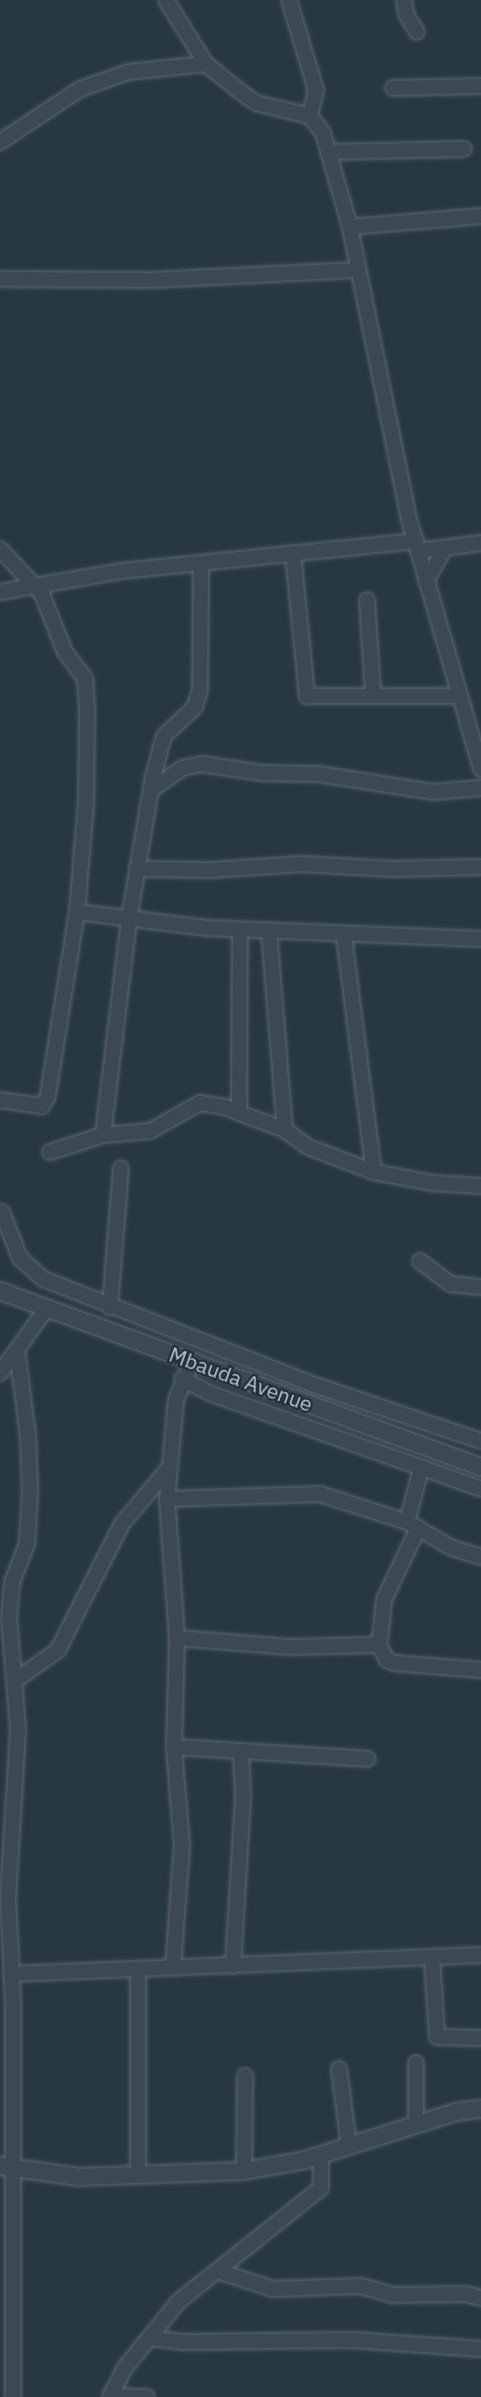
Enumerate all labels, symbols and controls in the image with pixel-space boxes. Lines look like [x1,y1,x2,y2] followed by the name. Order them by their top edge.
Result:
[166,1341,316,1417] street label: Mbauda Avenue

